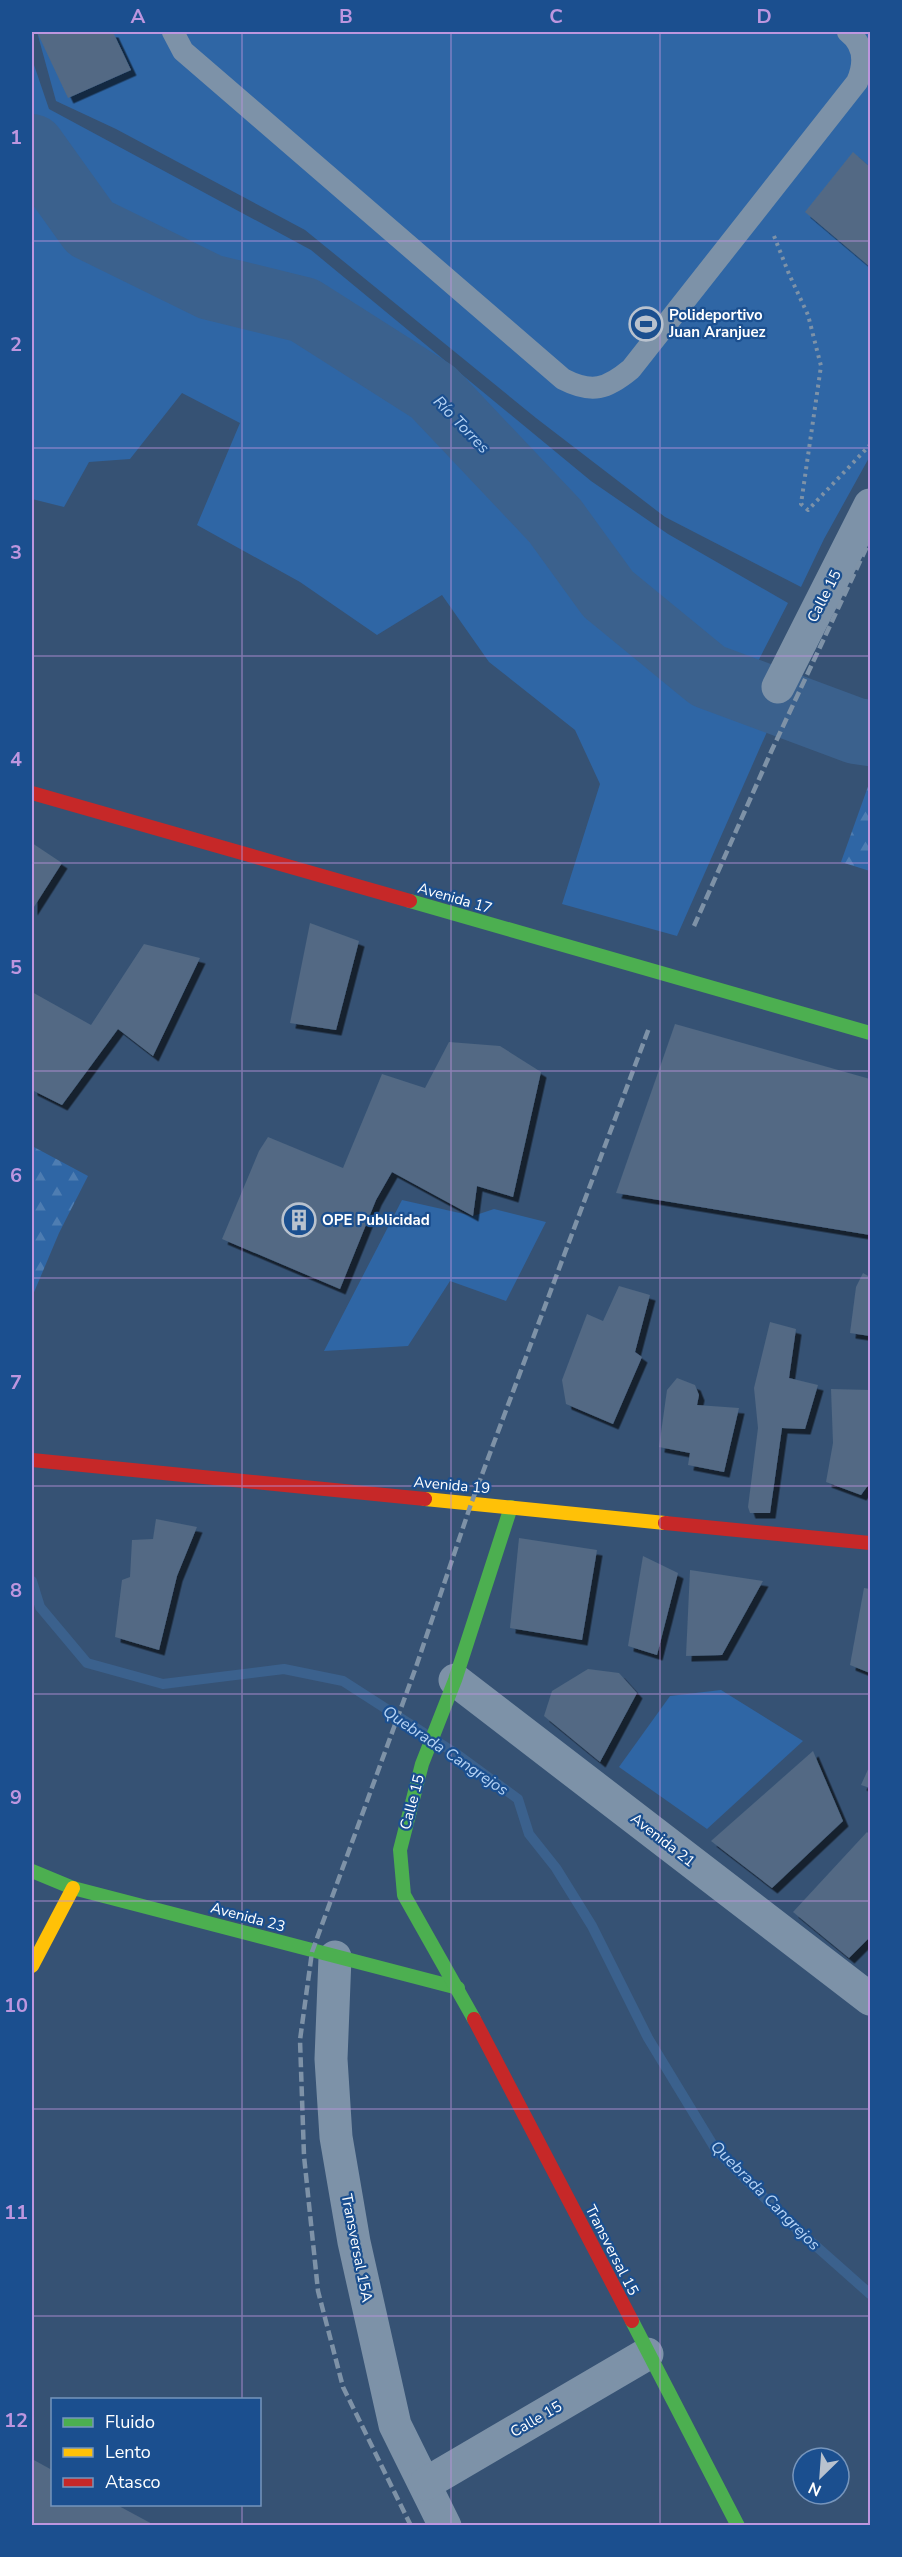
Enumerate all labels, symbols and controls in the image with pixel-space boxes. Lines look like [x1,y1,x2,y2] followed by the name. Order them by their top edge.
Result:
[131,3,146,30] text: A
[339,3,353,30] text: B
[549,3,563,30] text: C
[756,3,772,30] text: D
[10,124,22,151] text: 1
[668,305,766,342] place label: Polideportivo Juan Aranjuez
[628,306,664,342] sports icon: Polideportivo Juan Aranjuez
[10,331,22,358] text: 2
[428,391,495,459] water label: Río Torres
[10,539,22,566] text: 3
[802,566,846,626] street label: Calle 15
[10,746,22,773] text: 4
[415,878,495,918] street label: Avenida 17
[10,954,22,981] text: 5
[10,1162,22,1189] text: 6
[281,1202,317,1238] building icon: OPE Publicidad
[322,1210,430,1230] place label: OPE Publicidad
[10,1369,22,1396] text: 7
[413,1472,491,1498] street label: Avenida 19
[10,1577,22,1604] text: 8
[378,1701,513,1801] water label: Quebrada Cangrejos
[395,1772,429,1832] street label: Calle 15
[10,1784,22,1811] text: 9
[627,1809,699,1871] street label: Avenida 21
[208,1897,288,1937] street label: Avenida 23
[4,1992,28,2019] text: 10
[706,2136,825,2256] water label: Quebrada Cangrejos
[337,2192,377,2304] street label: Transversal 15A
[4,2199,28,2226] text: 11
[581,2201,643,2299] street label: Transversal 15
[507,2396,565,2442] street label: Calle 15
[51,2398,261,2506] legend
[4,2407,28,2434] text: 12
[105,2410,155,2434] text: Fluido
[105,2440,151,2464] text: Lento
[791,2446,851,2506] north arrow
[105,2470,161,2494] text: Atasco
[805,2476,825,2501] text: N

